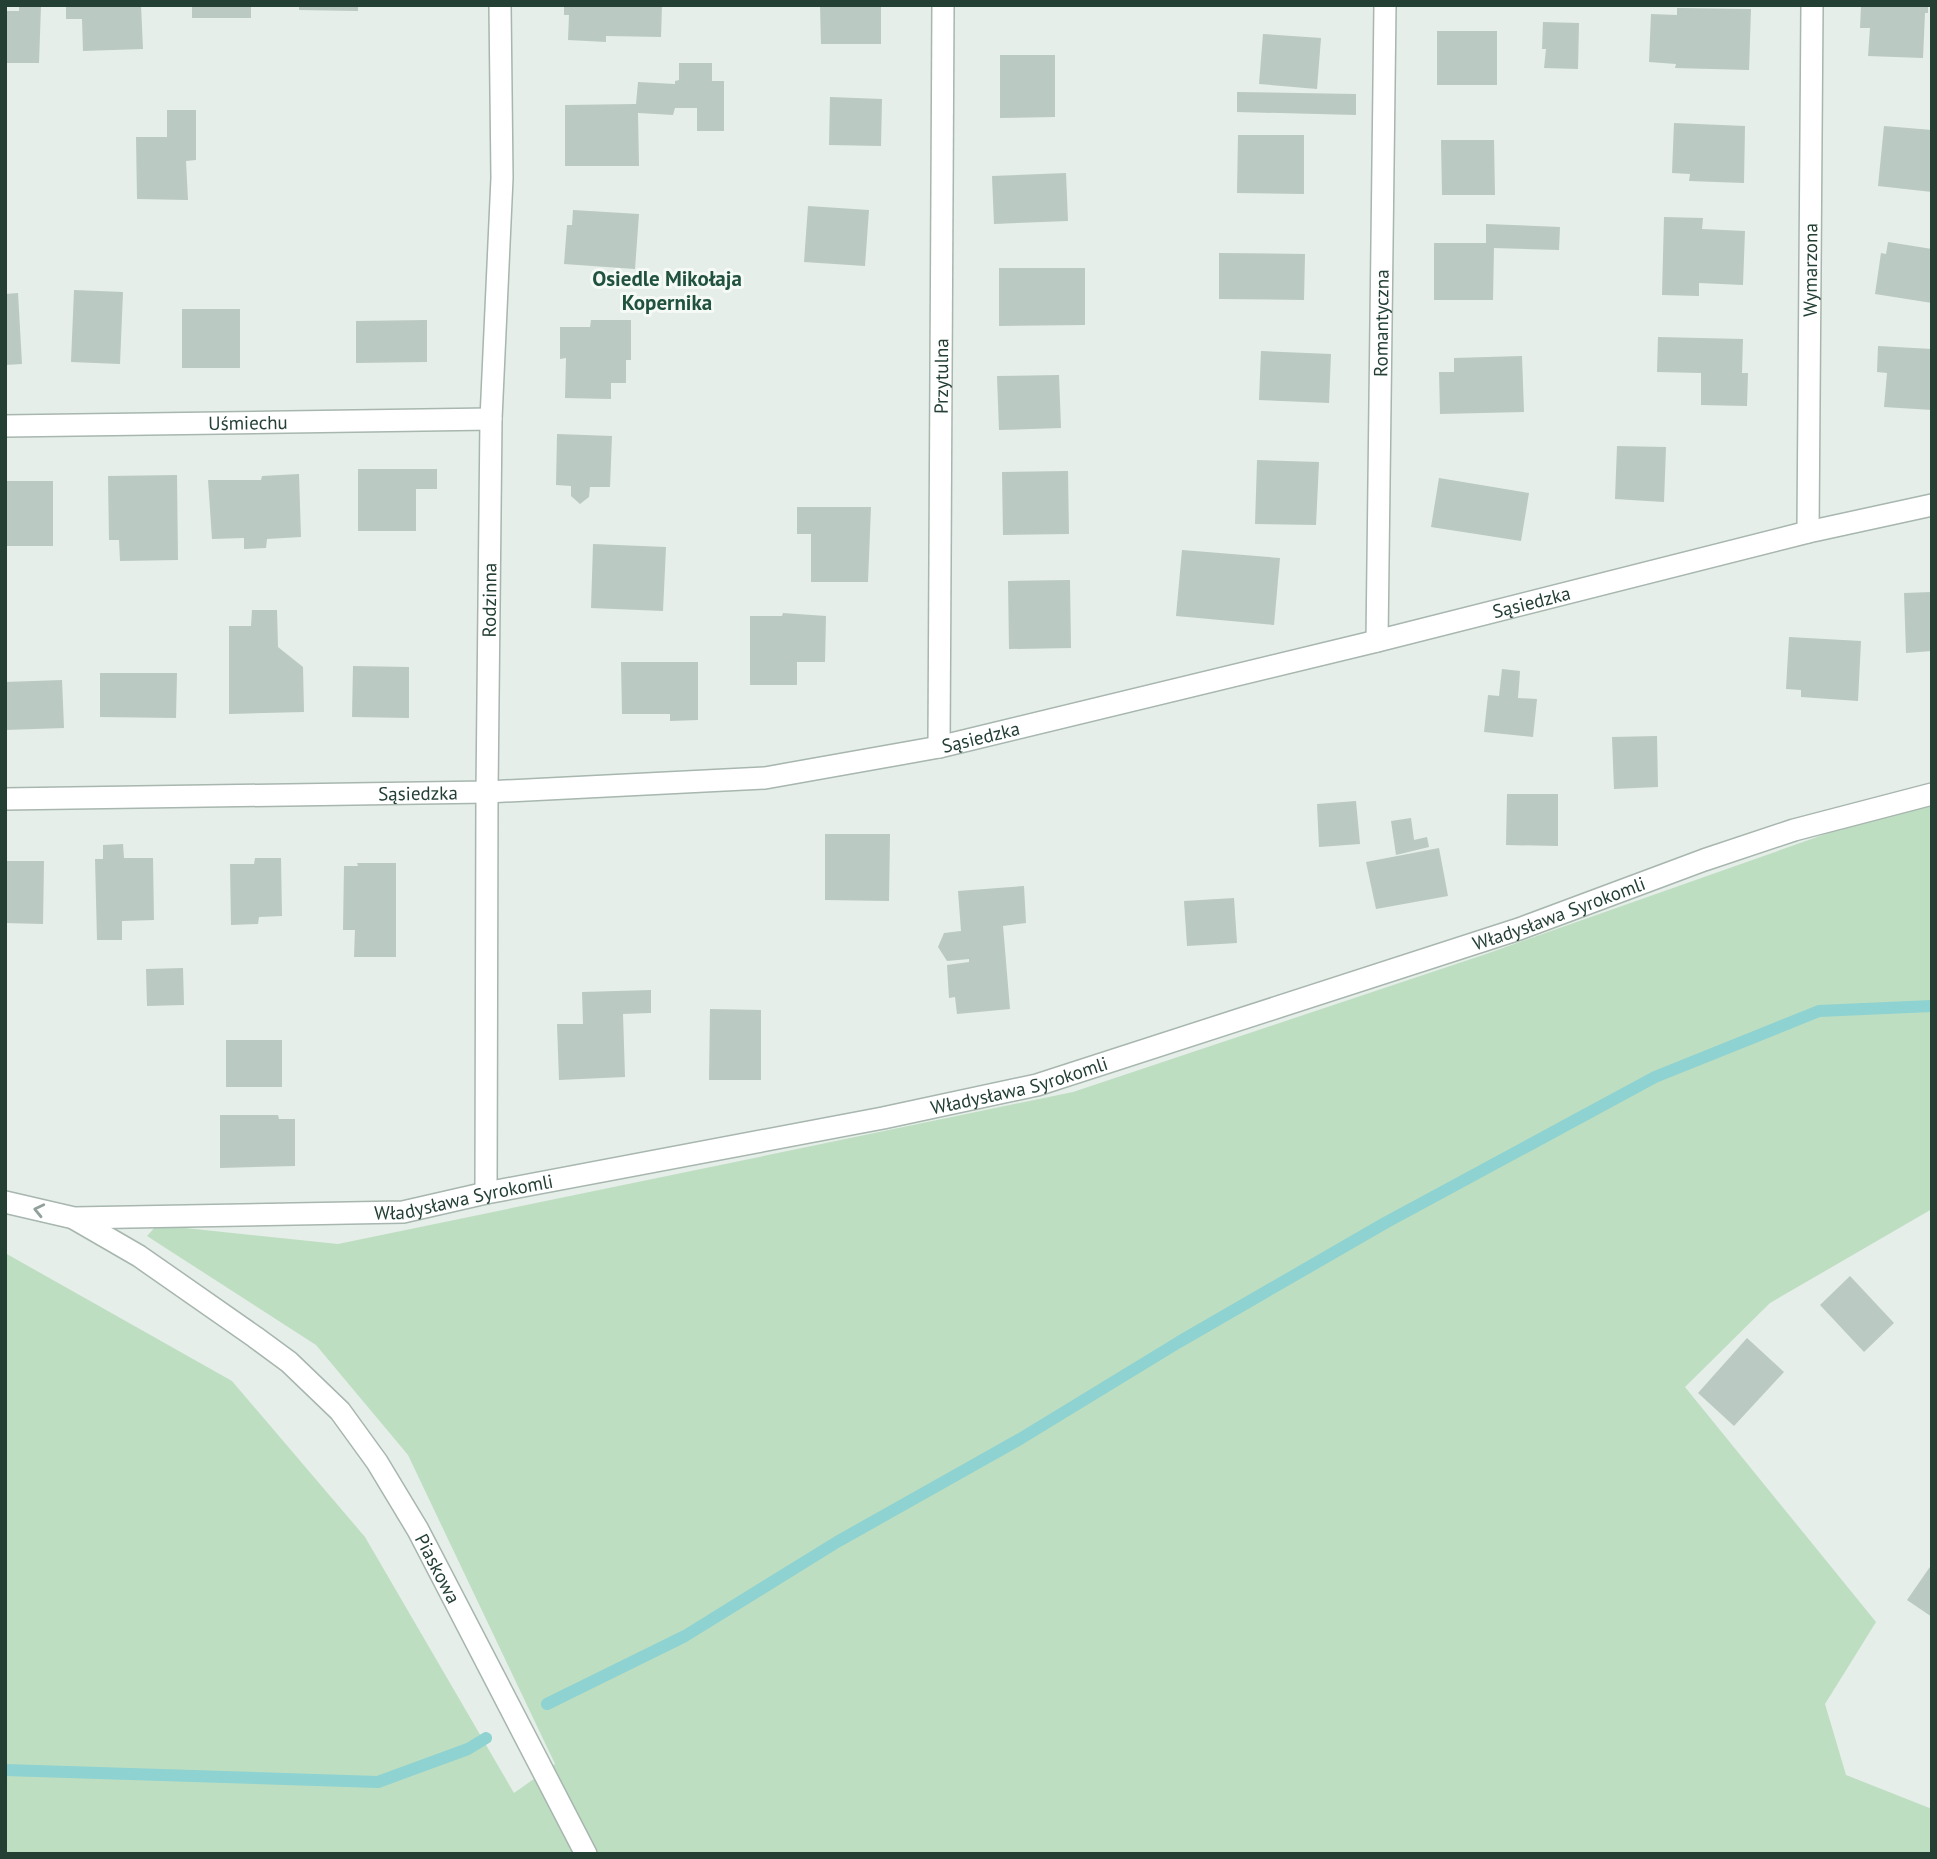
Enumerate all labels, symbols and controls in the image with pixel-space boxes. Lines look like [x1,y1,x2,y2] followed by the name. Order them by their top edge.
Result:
[1798,223,1822,317] street label: Wymarzona
[592,265,742,316] district label: Osiedle Mikołaja Kopernika
[1368,269,1394,377] street label: Romantyczna
[929,338,953,414] street label: Przytulna
[208,410,288,435] street label: Uśmiechu
[477,563,501,637] street label: Rodzinna
[1490,581,1573,623] street label: Sąsiedzka
[939,716,1022,758] street label: Sąsiedzka
[378,780,458,806] street label: Sąsiedzka
[1469,871,1649,955] street label: Władysława Syrokomli
[928,1051,1111,1119] street label: Władysława Syrokomli
[374,1169,555,1225] street label: Władysława Syrokomli
[33,1204,45,1218] one-way arrow
[410,1529,466,1607] street label: Piaskowa

